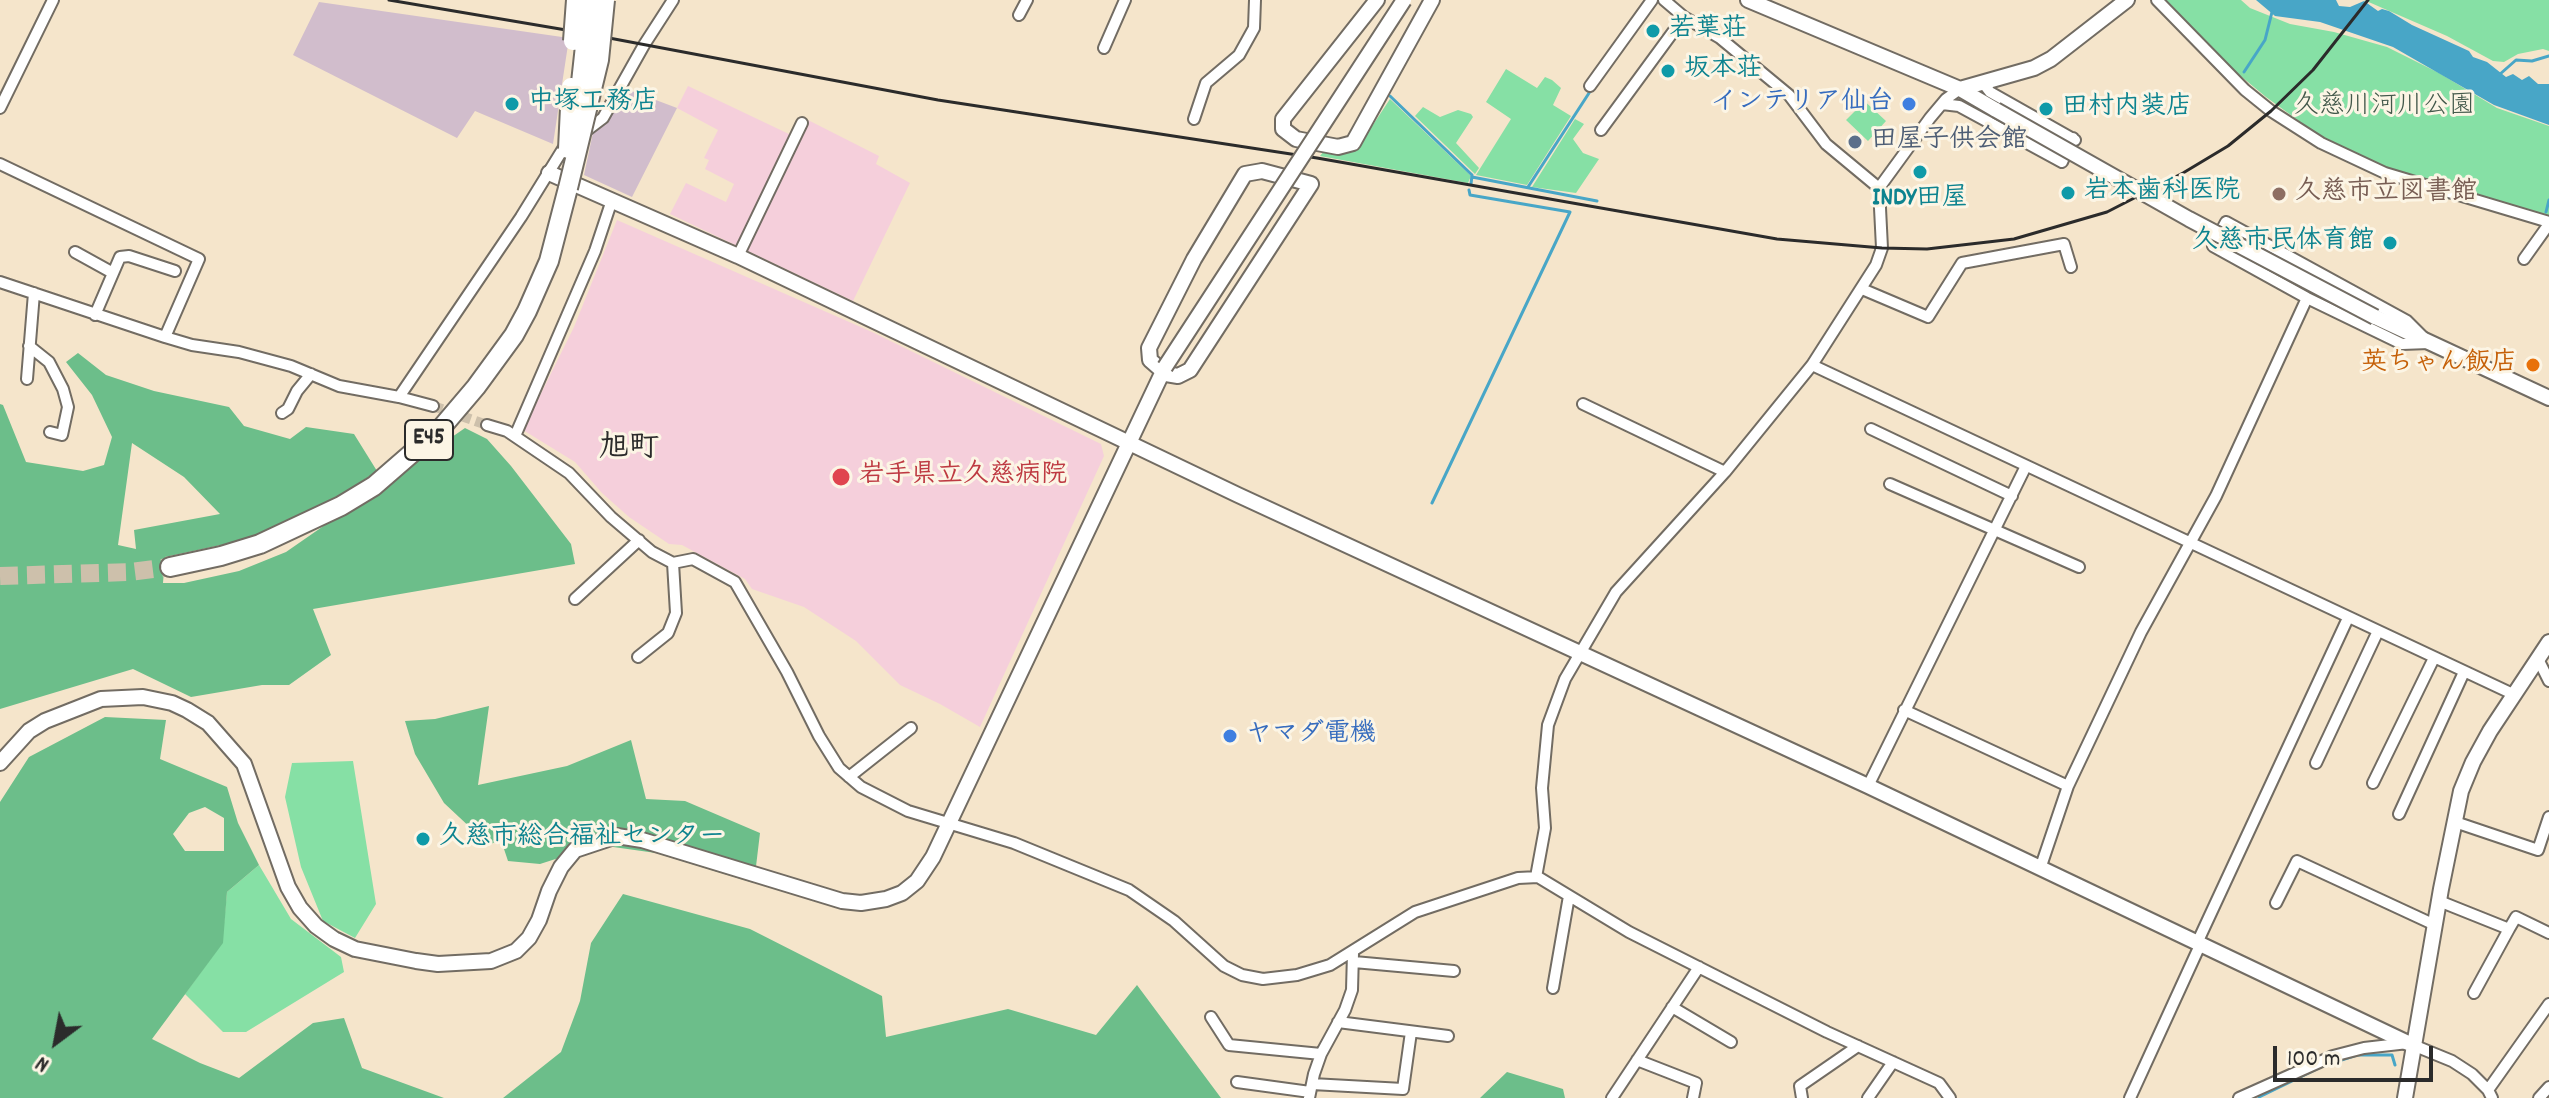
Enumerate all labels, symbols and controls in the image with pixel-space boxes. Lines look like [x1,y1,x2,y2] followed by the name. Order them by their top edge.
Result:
[1669,15,1747,47] place label: 若葉荘
[1644,22,1662,40] marker: 若葉荘
[1684,55,1762,87] place label: 坂本荘
[1659,62,1677,80] marker: 坂本荘
[528,88,658,120] place label: 中塚工務店
[1711,88,1893,120] place label: インテリア仙台
[2293,92,2475,124] park label: 久慈川河川公園
[2062,93,2192,125] place label: 田村内装店
[503,95,521,113] marker: 中塚工務店
[1900,95,1918,113] marker: インテリア仙台
[2037,100,2055,118] marker: 田村内装店
[1871,126,2027,158] place label: 田屋子供会館
[1846,133,1864,151] marker: 田屋子供会館
[1911,163,1929,181] marker: INDY田屋
[2084,177,2240,209] place label: 岩本歯科医院
[2295,178,2477,210] place label: 久慈市立図書館
[1872,184,1968,216] place label: INDY田屋
[2059,184,2077,202] marker: 岩本歯科医院
[2270,185,2288,203] marker: 久慈市立図書館
[2192,227,2374,259] place label: 久慈市民体育館
[2381,234,2399,252] marker: 久慈市民体育館
[2361,349,2517,381] place label: 英ちゃん飯店
[2524,356,2542,374] marker: 英ちゃん飯店
[405,420,453,460] road number: E45
[599,433,659,469] district label: 旭町
[859,461,1067,493] place label: 岩手県立久慈病院
[830,466,852,488] marker: 岩手県立久慈病院
[1246,720,1376,752] place label: ヤマダ電機
[1221,727,1239,745] marker: ヤマダ電機
[439,823,725,855] place label: 久慈市総合福祉センター
[414,830,432,848] marker: 久慈市総合福祉センター
[16,1002,96,1082] north arrow
[2277,1030,2437,1080] scale bar
[2287,1043,2340,1077] text: 100 m
[30,1047,56,1079] text: N

